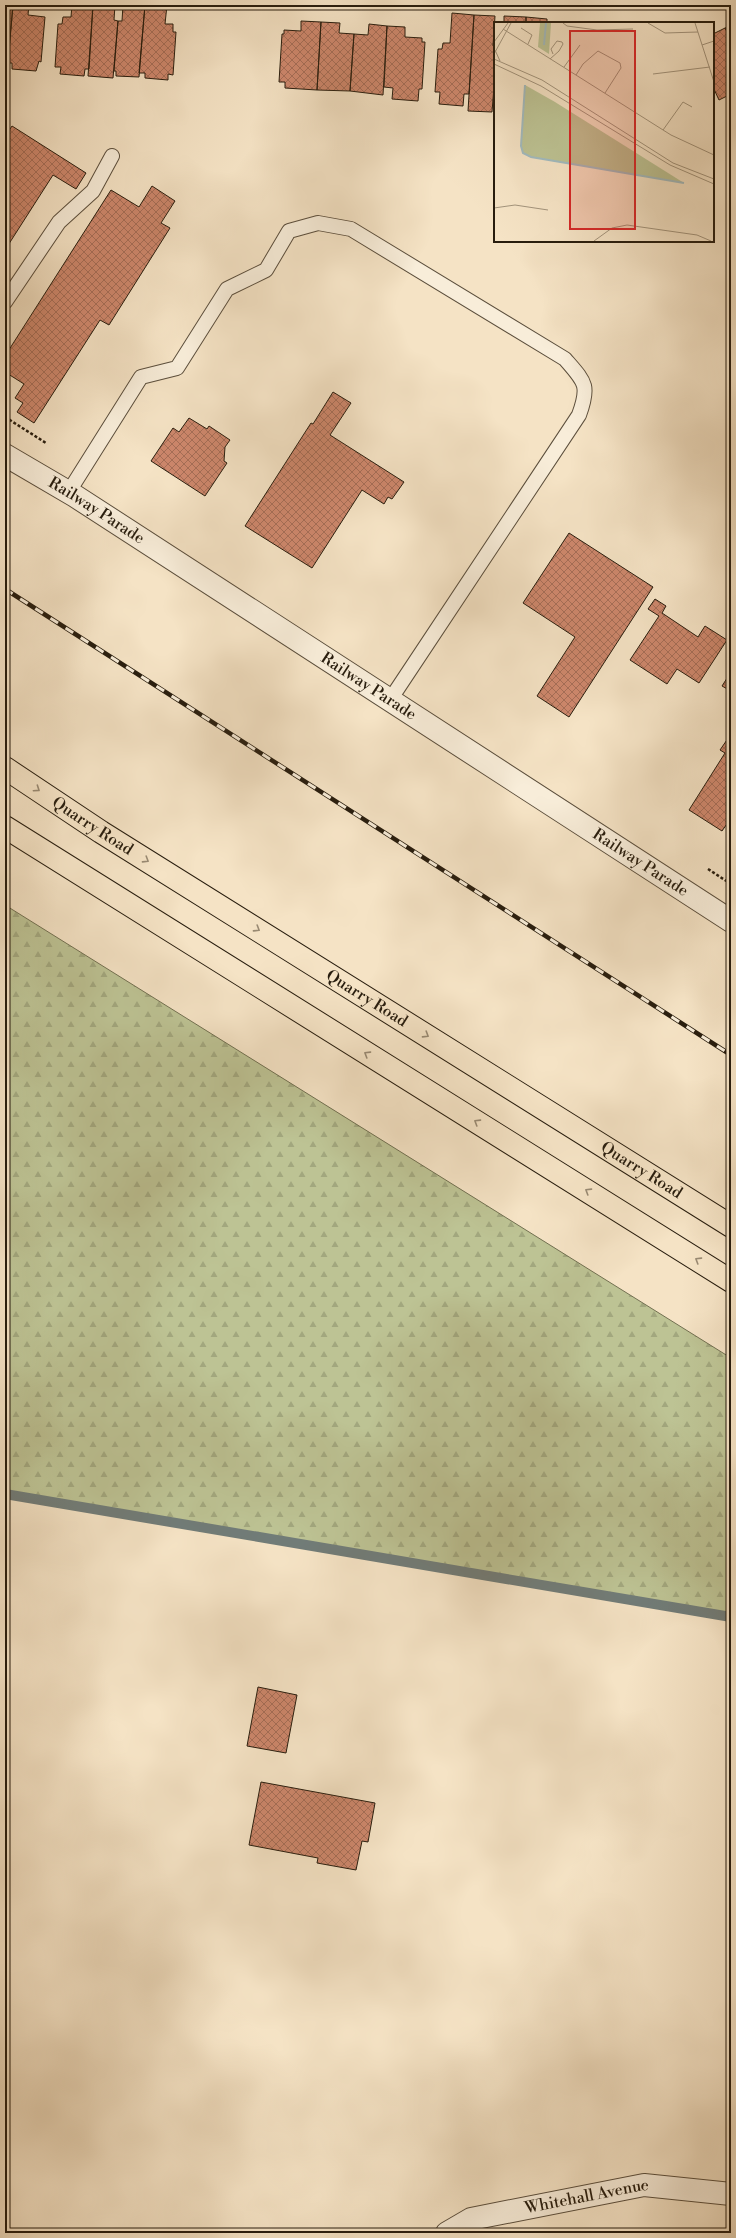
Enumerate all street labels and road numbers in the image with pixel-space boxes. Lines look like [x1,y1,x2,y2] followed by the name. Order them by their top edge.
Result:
[45,473,148,548] street label: Railway Parade
[317,648,420,725] street label: Railway Parade
[48,792,137,860] street label: Quarry Road
[589,824,692,901] street label: Railway Parade
[322,965,412,1031] street label: Quarry Road
[597,1137,686,1203] street label: Quarry Road
[522,2175,650,2218] street label: Whitehall Avenue

